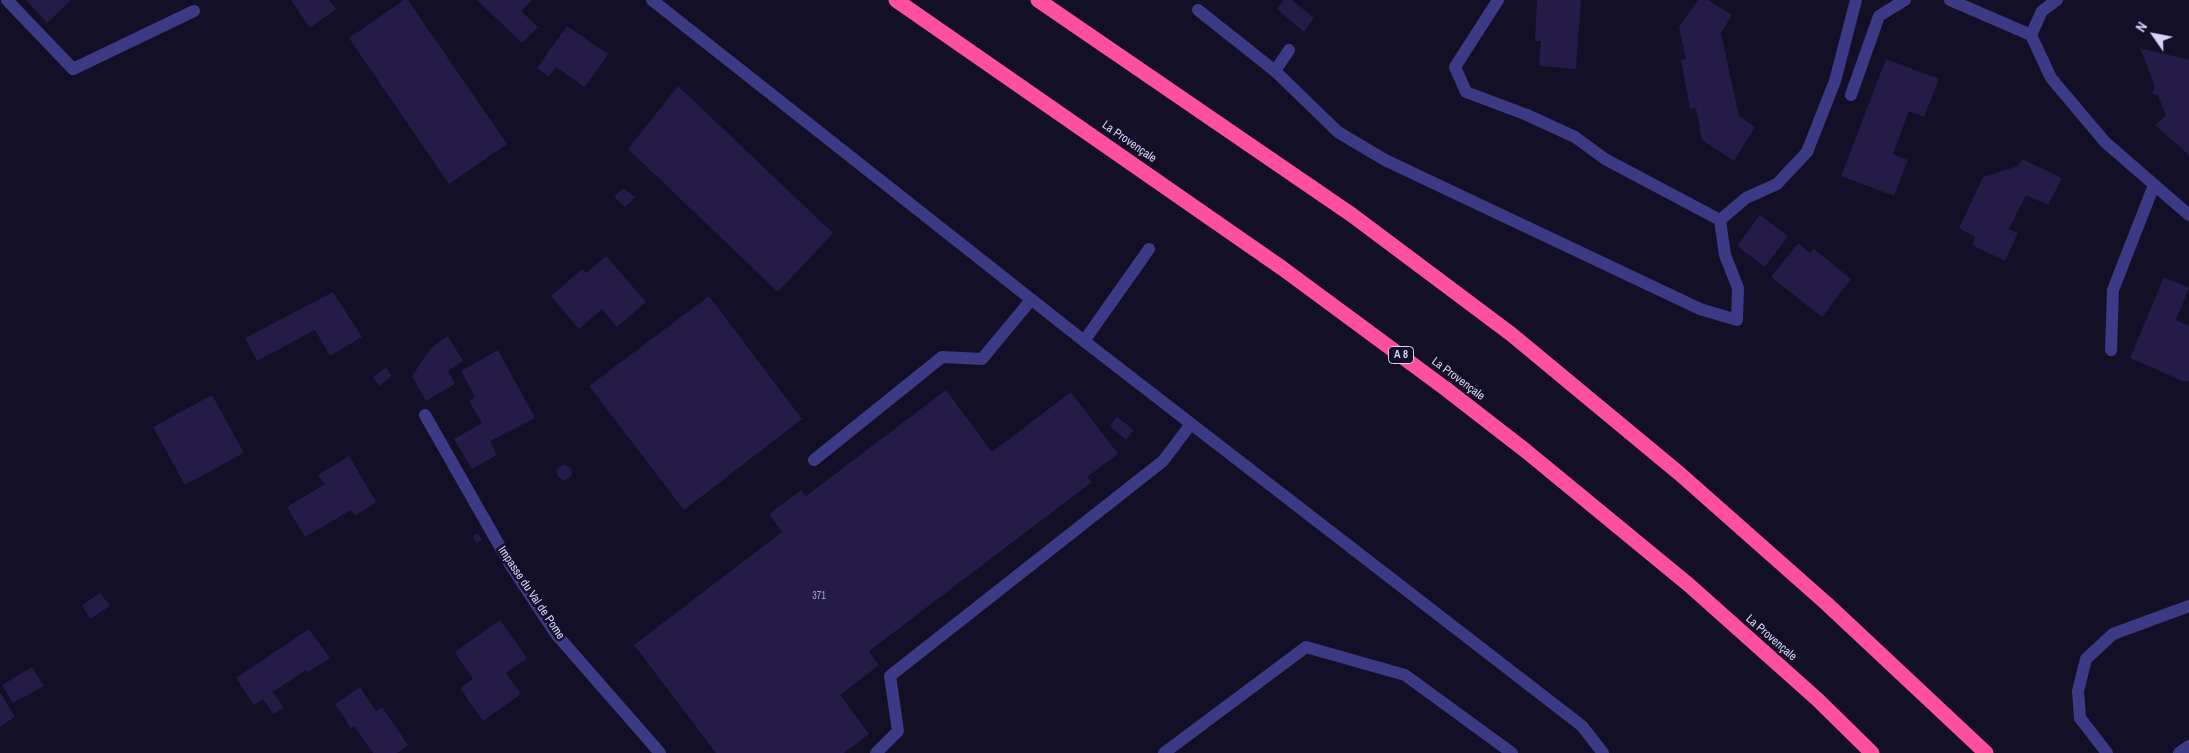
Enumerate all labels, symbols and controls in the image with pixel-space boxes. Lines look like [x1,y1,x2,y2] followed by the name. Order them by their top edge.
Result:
[2129,10,2179,60] north arrow
[2132,18,2151,35] text: N
[1099,118,1159,166] street label: La Provençale
[1388,346,1414,364] road number: A 8
[1429,354,1487,404] street label: La Provençale
[494,544,568,642] street label: Impasse du Val de Pome
[812,590,826,602] house number: 371
[1743,612,1799,664] street label: La Provençale

